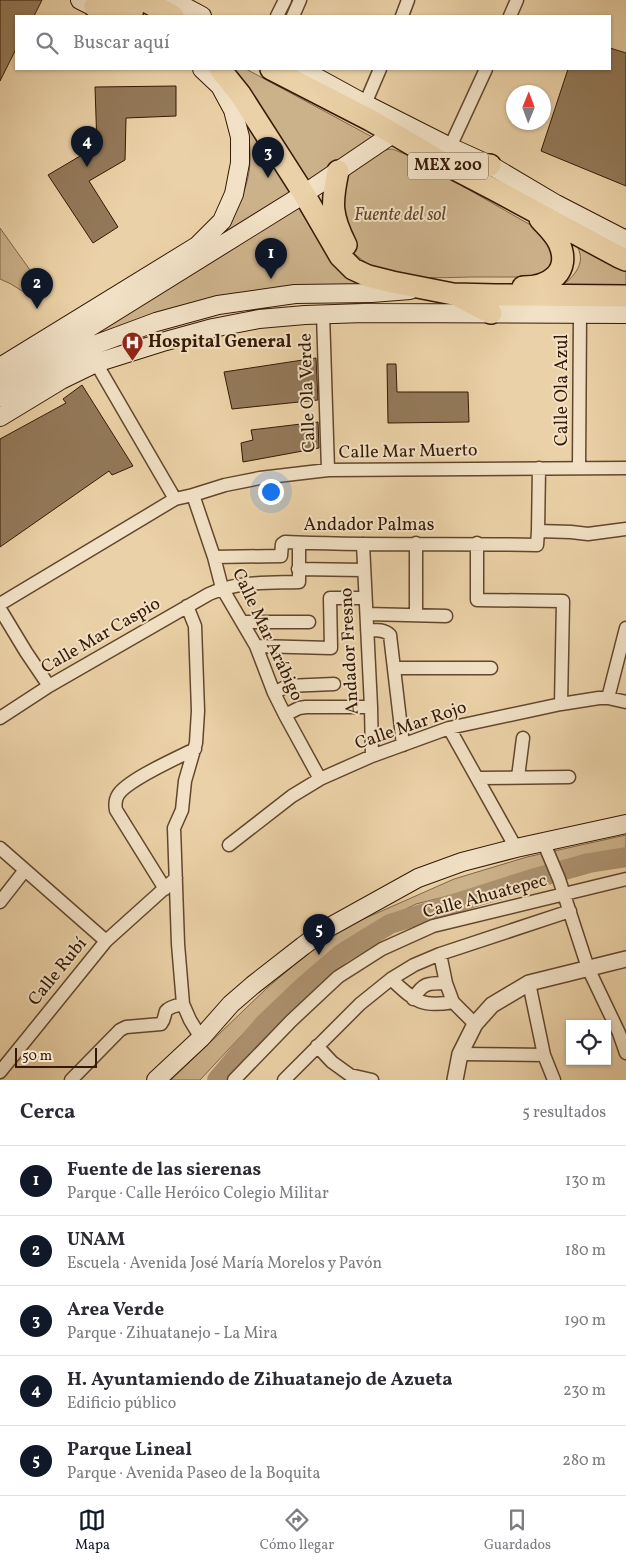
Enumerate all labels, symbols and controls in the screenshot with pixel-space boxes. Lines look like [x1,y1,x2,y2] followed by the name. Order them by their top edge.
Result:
[15,15,611,70] search box
[33,29,61,57] icon: search
[73,30,170,56] text: Buscar aquí
[506,85,551,130] north arrow
[71,126,103,167] pin: 4
[252,137,284,178] pin: 3
[408,153,488,180] road number: MEX 200
[354,203,447,228] park label: Fuente del sol
[255,238,287,279] pin: 1
[21,268,53,309] pin: 2
[120,330,144,361] hospital icon: Hospital General
[148,330,292,355] place label: Hospital General
[293,333,323,453] street label: Calle Ola Verde
[550,334,575,446] street label: Calle Ola Azul
[338,438,478,466] street label: Calle Mar Muerto
[258,479,284,505] your location
[304,513,434,538] street label: Andador Palmas
[225,565,309,705] street label: Calle Mar Arábigo
[334,587,366,715] street label: Andador Fresno
[37,592,165,680] street label: Calle Mar Caspio
[352,695,470,757] street label: Calle Mar Rojo
[420,868,550,926] street label: Calle Ahuatepec
[303,914,335,955] pin: 5
[23,932,94,1011] street label: Calle Rubí
[566,1020,611,1065] map controls
[566,1020,611,1065] button: locate
[15,1045,98,1068] scale bar
[22,1047,52,1066] text: 50 m
[20,1098,75,1127] text: Cerca
[522,1102,606,1124] text: 5 resultados
[67,1157,261,1183] text: Fuente de las sierenas
[33,1170,39,1192] text: 1
[565,1170,606,1192] text: 130 m
[67,1183,329,1205] text: Parque · Calle Heróico Colegio Militar
[67,1227,125,1253] text: UNAM
[32,1240,40,1262] text: 2
[565,1240,606,1262] text: 180 m
[67,1253,382,1275] text: Escuela · Avenida José María Morelos y Pavón
[67,1297,164,1323] text: Area Verde
[32,1310,40,1332] text: 3
[564,1310,606,1332] text: 190 m
[67,1323,278,1345] text: Parque · Zihuatanejo - La Mira
[67,1367,453,1393] text: H. Ayuntamiendo de Zihuatanejo de Azueta
[31,1380,41,1402] text: 4
[563,1380,606,1402] text: 230 m
[67,1393,176,1415] text: Edificio público
[67,1437,192,1463] text: Parque Lineal
[32,1450,40,1472] text: 5
[562,1450,606,1472] text: 280 m
[67,1463,320,1485] text: Parque · Avenida Paseo de la Boquita
[75,1506,110,1555] tab: Mapa
[260,1506,334,1555] tab: Cómo llegar
[484,1506,551,1555] tab: Guardados

